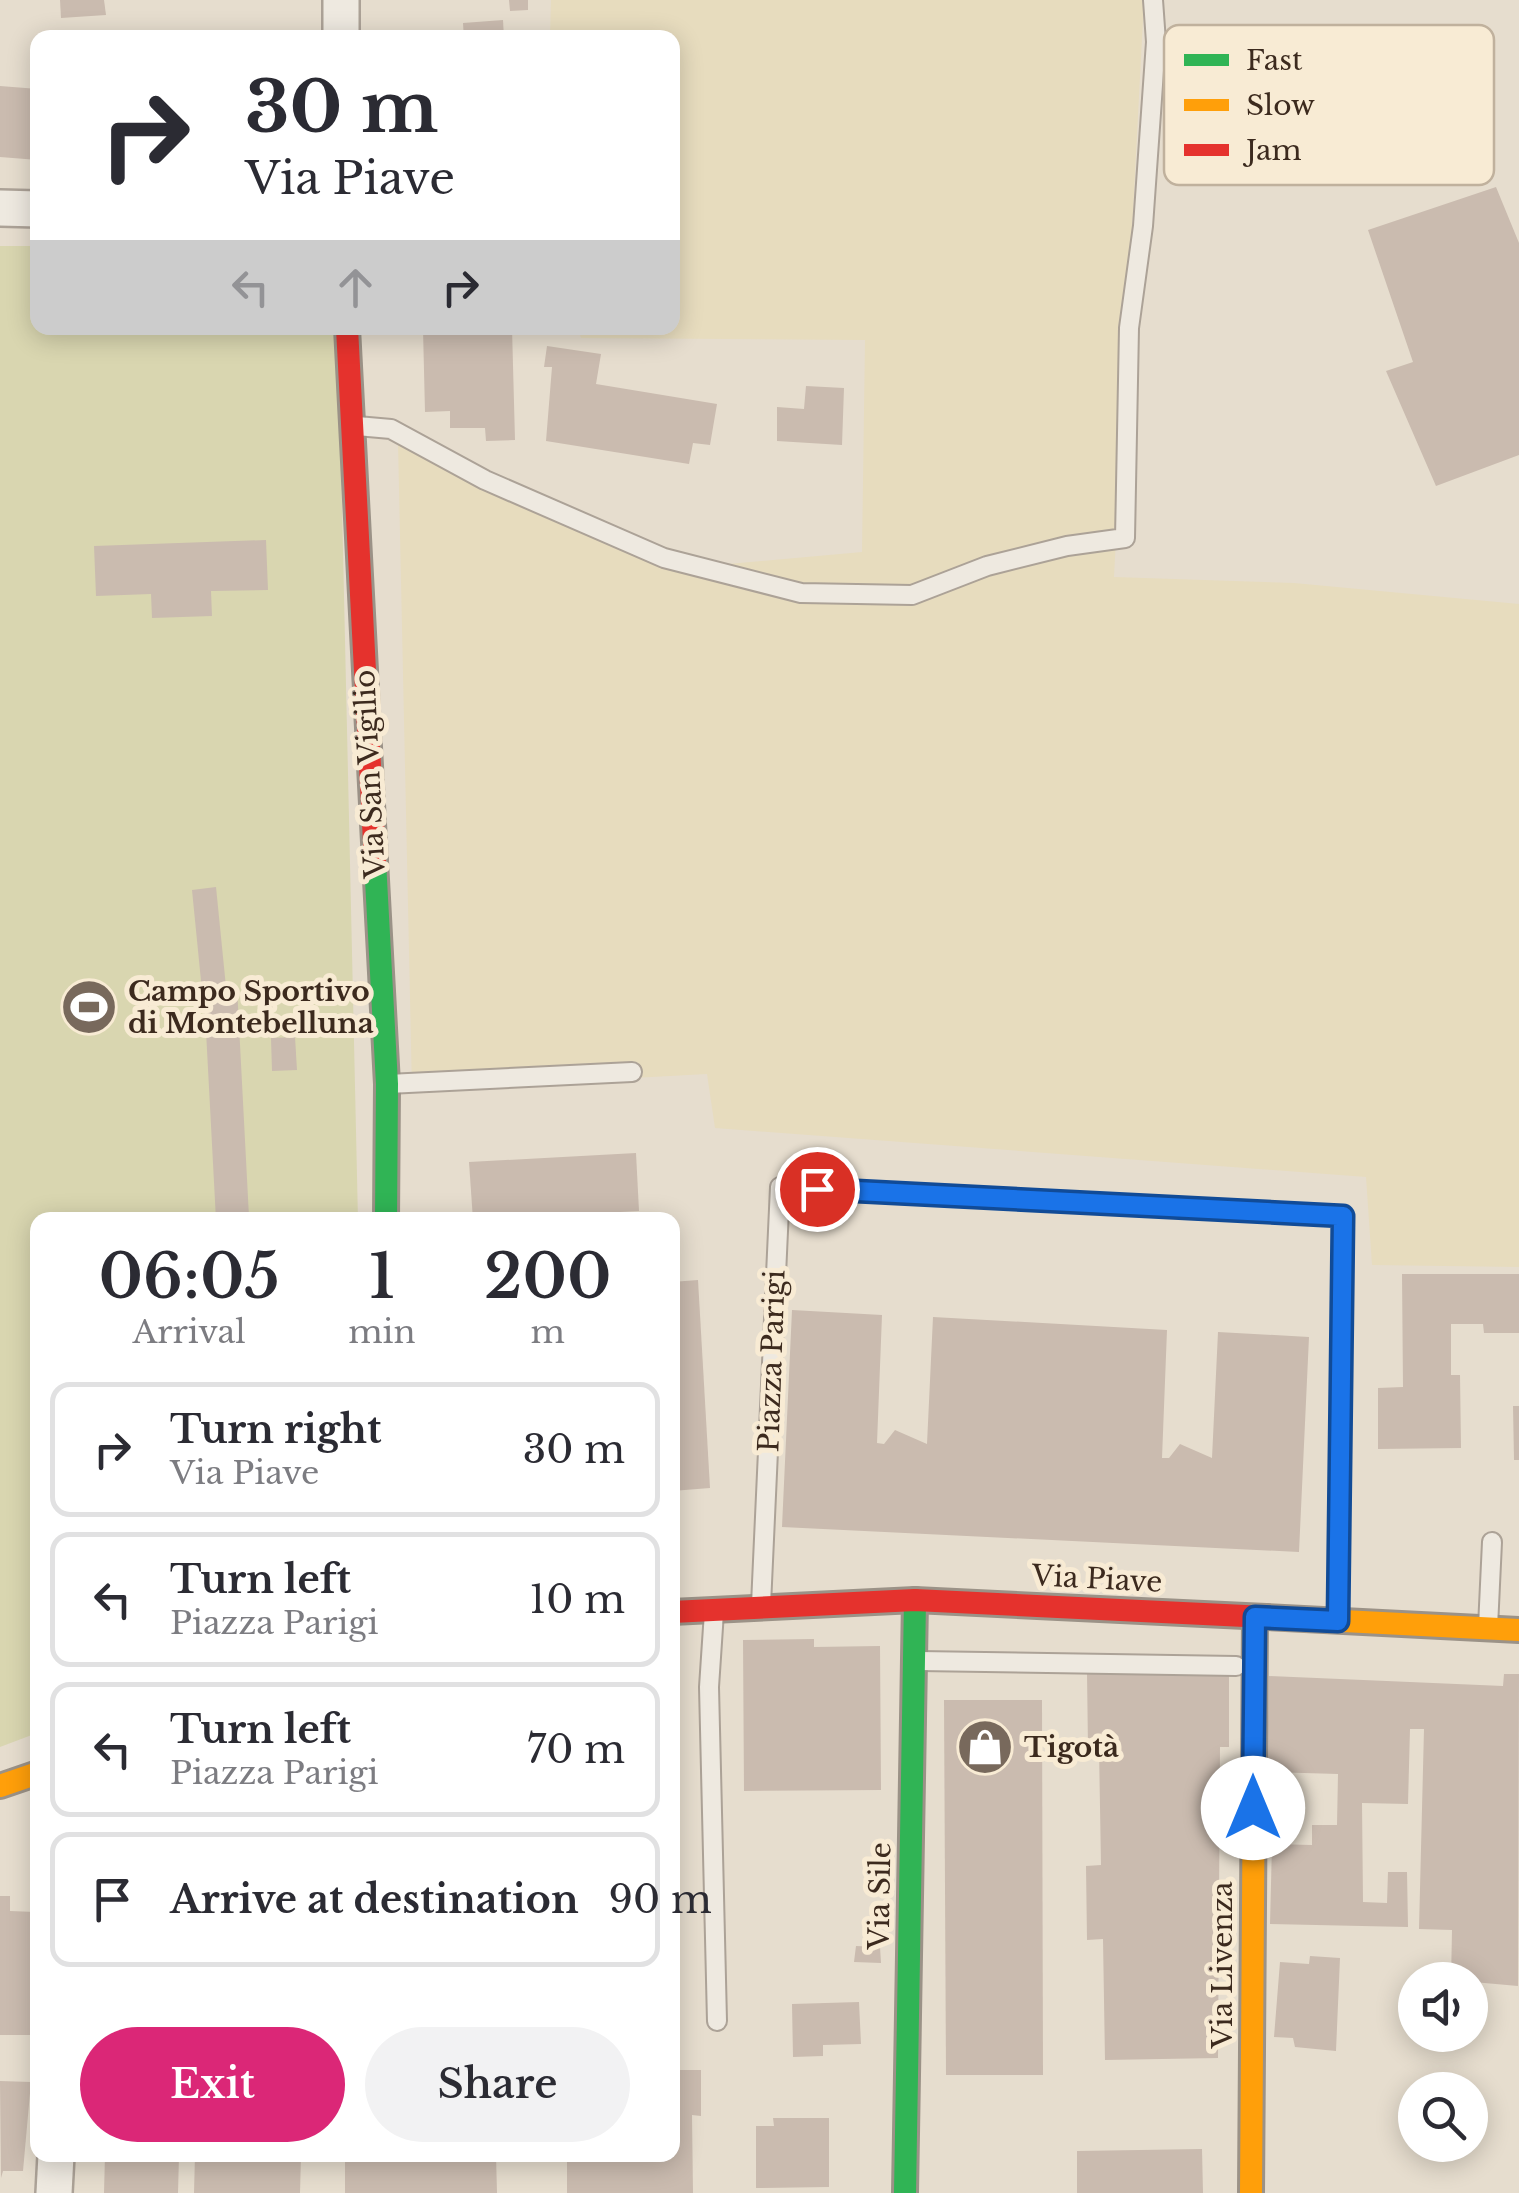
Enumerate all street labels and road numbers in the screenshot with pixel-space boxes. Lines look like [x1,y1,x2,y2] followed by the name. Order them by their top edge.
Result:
[347,669,393,880] street label: Via San Vigilio
[751,1269,793,1453] street label: Piazza Parigi
[1030,1558,1163,1600] street label: Via Piave
[862,1842,898,1951] street label: Via Sile
[1205,1881,1240,2050] street label: Via Livenza

